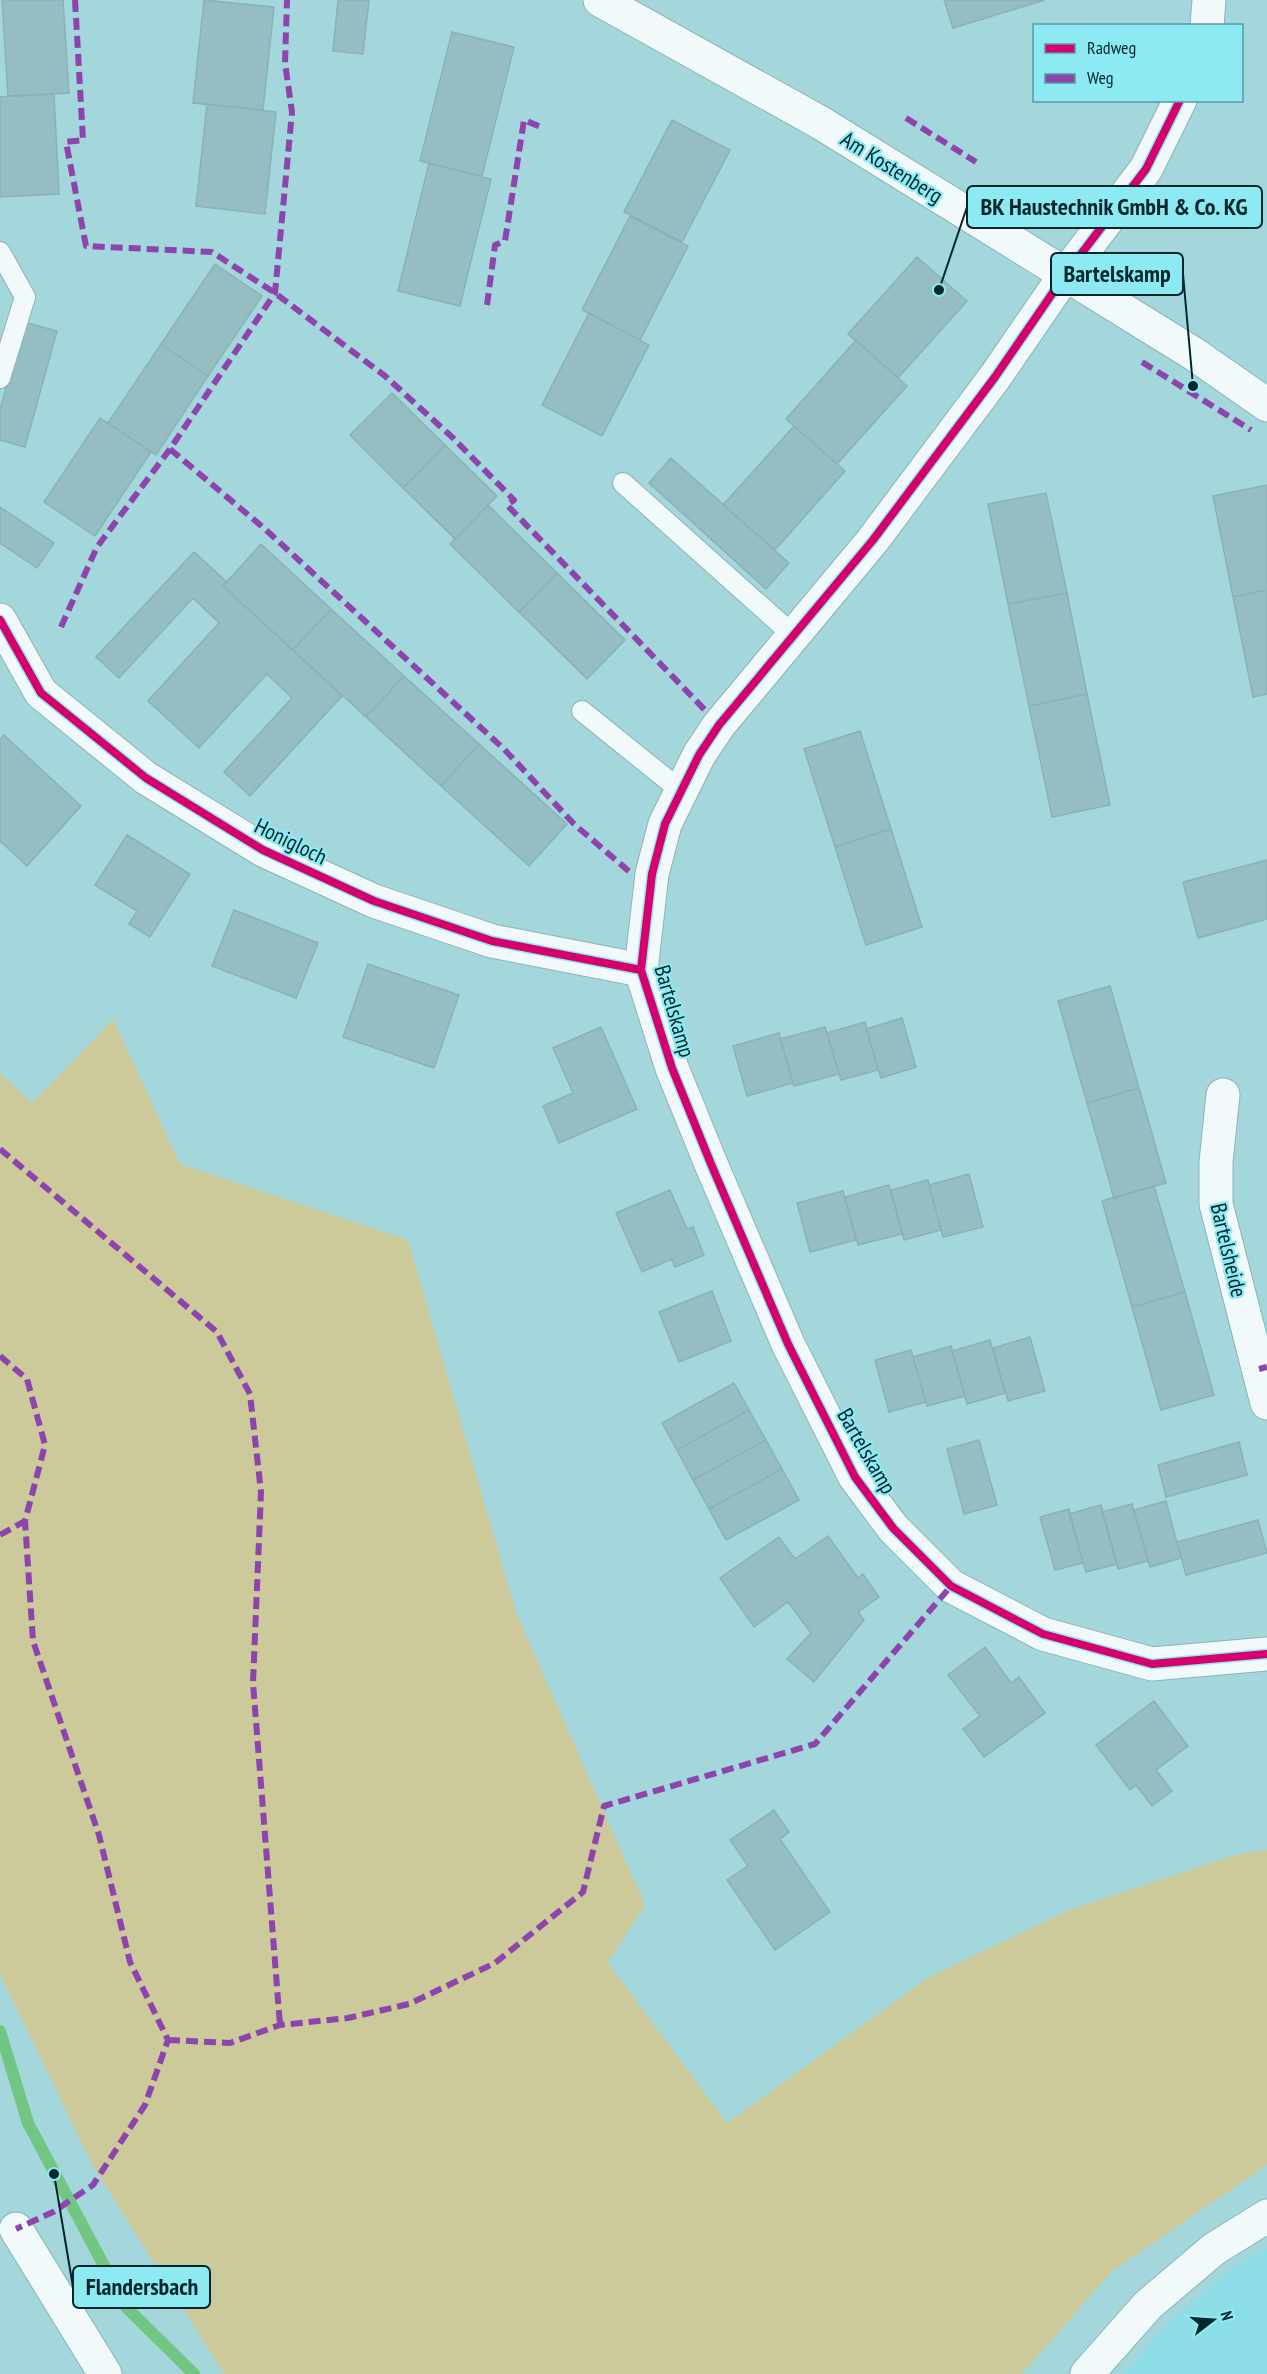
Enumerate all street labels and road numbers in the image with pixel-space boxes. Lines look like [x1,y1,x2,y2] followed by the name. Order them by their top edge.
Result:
[836,125,948,209] street label: Am Kostenberg
[250,811,332,871] street label: Honigloch
[649,962,701,1060] street label: Bartelskamp
[1205,1200,1253,1300] street label: Bartelsheide
[831,1403,903,1499] street label: Bartelskamp

